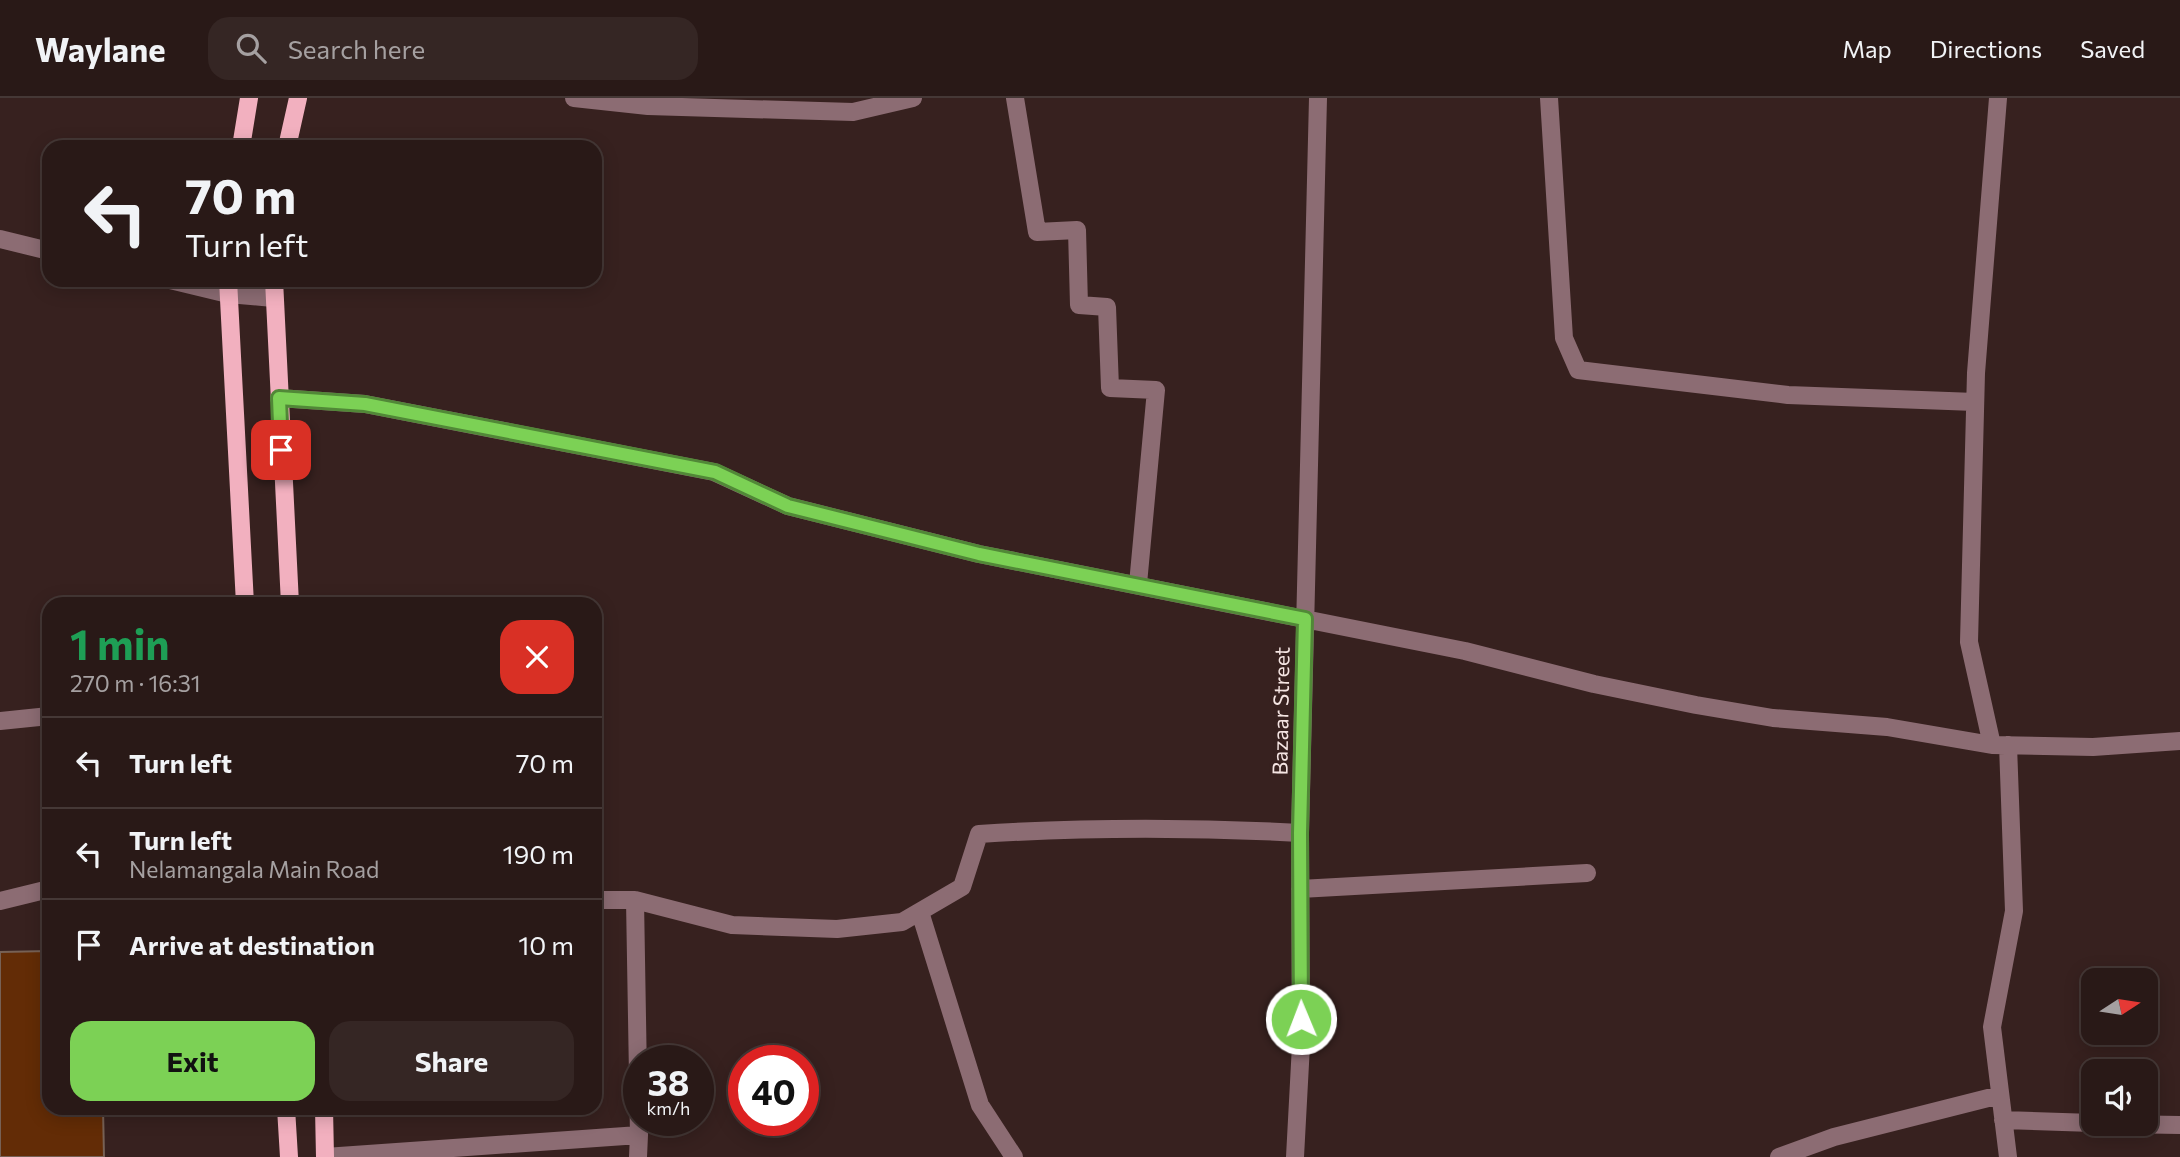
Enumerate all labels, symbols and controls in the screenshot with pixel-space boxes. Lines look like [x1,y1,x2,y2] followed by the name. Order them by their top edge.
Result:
[208,17,698,80] search box
[35,28,166,69] text: Waylane
[232,29,270,67] icon: search
[288,33,425,64] text: Search here
[1842,34,1892,63] text: Map
[1930,34,2042,63] text: Directions
[2080,34,2145,63] text: Saved
[185,164,296,224] text: 70 m
[70,168,161,259] icon: left
[185,224,309,264] text: Turn left
[251,420,311,480] pin
[262,431,300,469] icon: arrive
[70,617,170,669] text: 1 min
[500,620,574,694] button: close
[1266,646,1294,776] street label: Bazaar Street
[70,669,201,697] text: 270 m · 16:31
[70,744,108,782] icon: left
[129,747,232,778] text: Turn left
[516,747,574,778] text: 70 m
[129,824,232,855] text: Turn left
[70,835,108,873] icon: left
[502,838,574,869] text: 190 m
[129,855,379,883] text: Nelamangala Main Road
[70,926,108,964] icon: arrive
[129,929,375,960] text: Arrive at destination
[518,929,574,960] text: 10 m
[2081,968,2158,1045] north arrow
[2081,968,2158,1136] map controls
[1264,982,1338,1056] position arrow
[70,1021,315,1101] button: Exit
[329,1021,574,1101] button: Share
[728,1045,819,1136] speed limit sign: 40
[2081,1059,2158,1136] button: sound
[647,1060,690,1103] text: 38
[647,1097,690,1119] text: km/h

